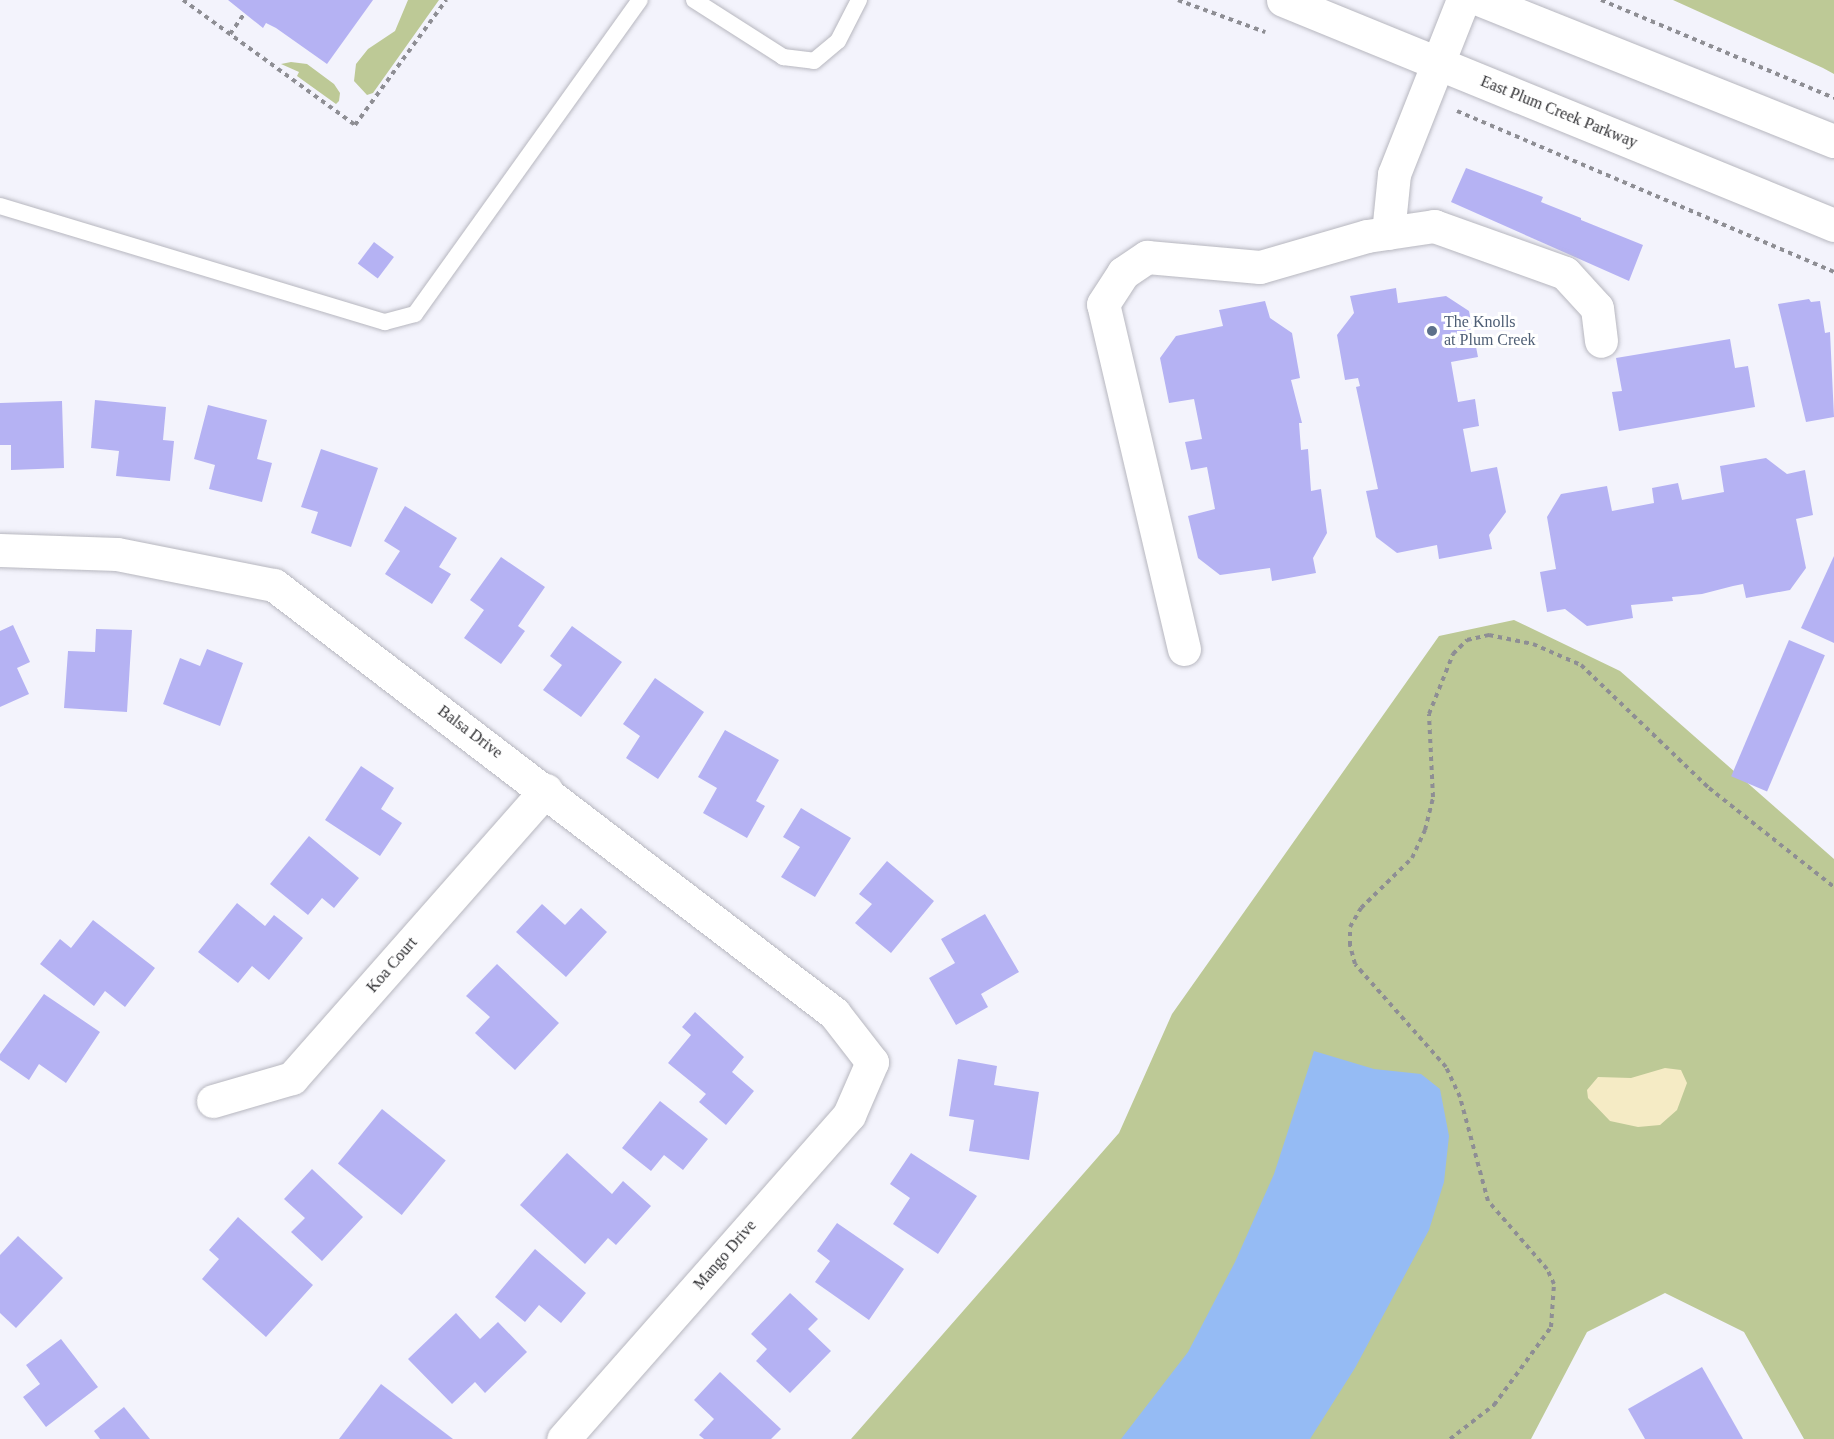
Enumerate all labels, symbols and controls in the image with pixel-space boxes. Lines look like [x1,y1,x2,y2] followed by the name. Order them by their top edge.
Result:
[1478,72,1640,152] street label: East Plum Creek Parkway
[1444,312,1536,350] place label: The Knolls at Plum Creek
[1425,324,1439,338] marker: The Knolls at Plum Creek
[434,701,506,763] street label: Balsa Drive
[363,933,421,997] street label: Koa Court
[690,1216,760,1294] street label: Mango Drive

